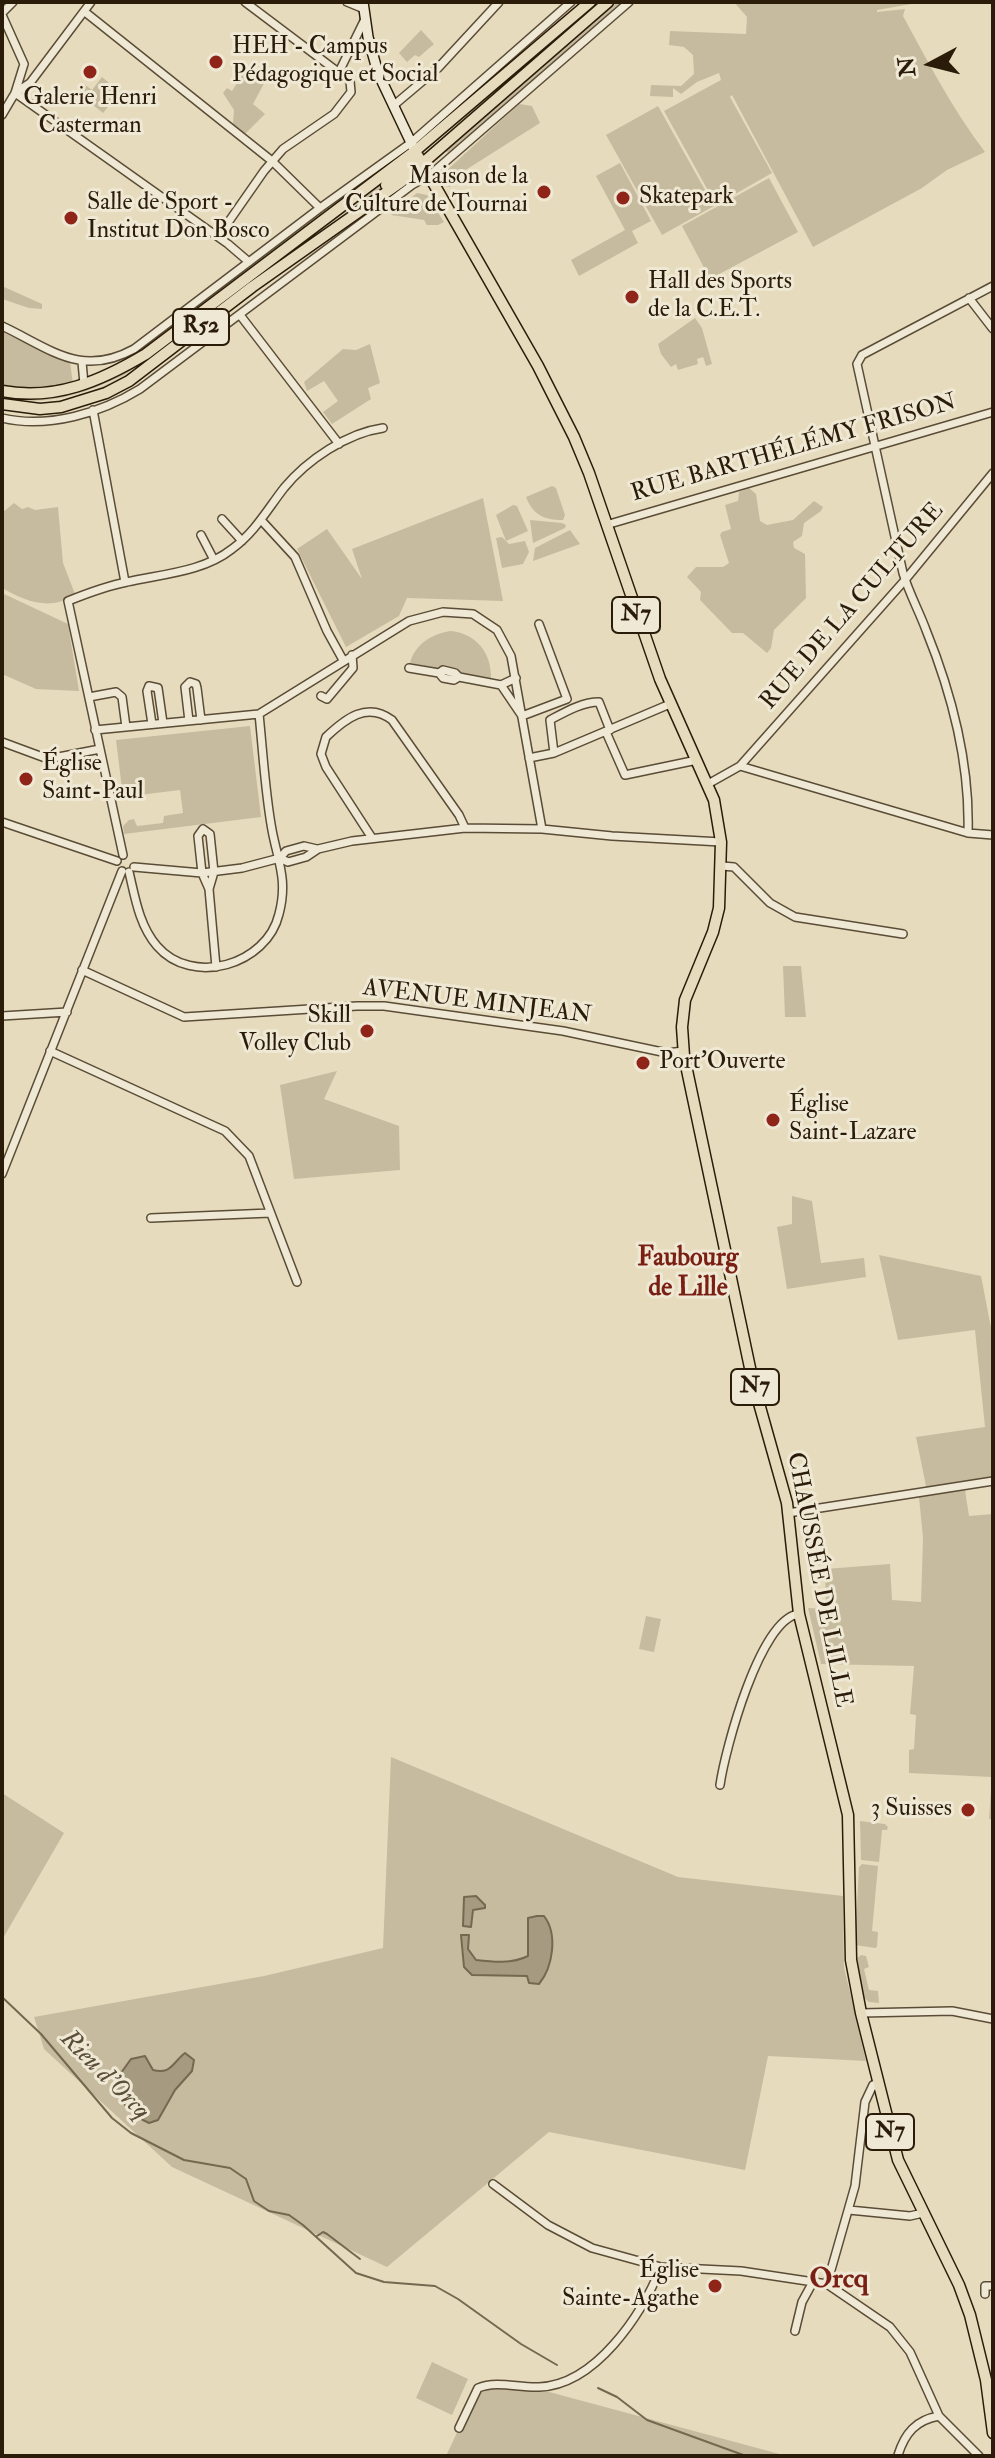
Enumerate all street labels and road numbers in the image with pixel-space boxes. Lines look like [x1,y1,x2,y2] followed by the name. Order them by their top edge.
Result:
[173,309,229,345] road number: R52
[628,389,960,509] street label: RUE BARTHÉLÉMY FRISON
[755,498,951,716] street label: RUE DE LA CULTURE
[612,597,660,633] road number: N7
[361,975,593,1031] street label: AVENUE MINJEAN
[731,1369,779,1405] road number: N7
[779,1450,857,1710] street label: CHAUSSÉE DE LILLE
[866,2114,914,2150] road number: N7

